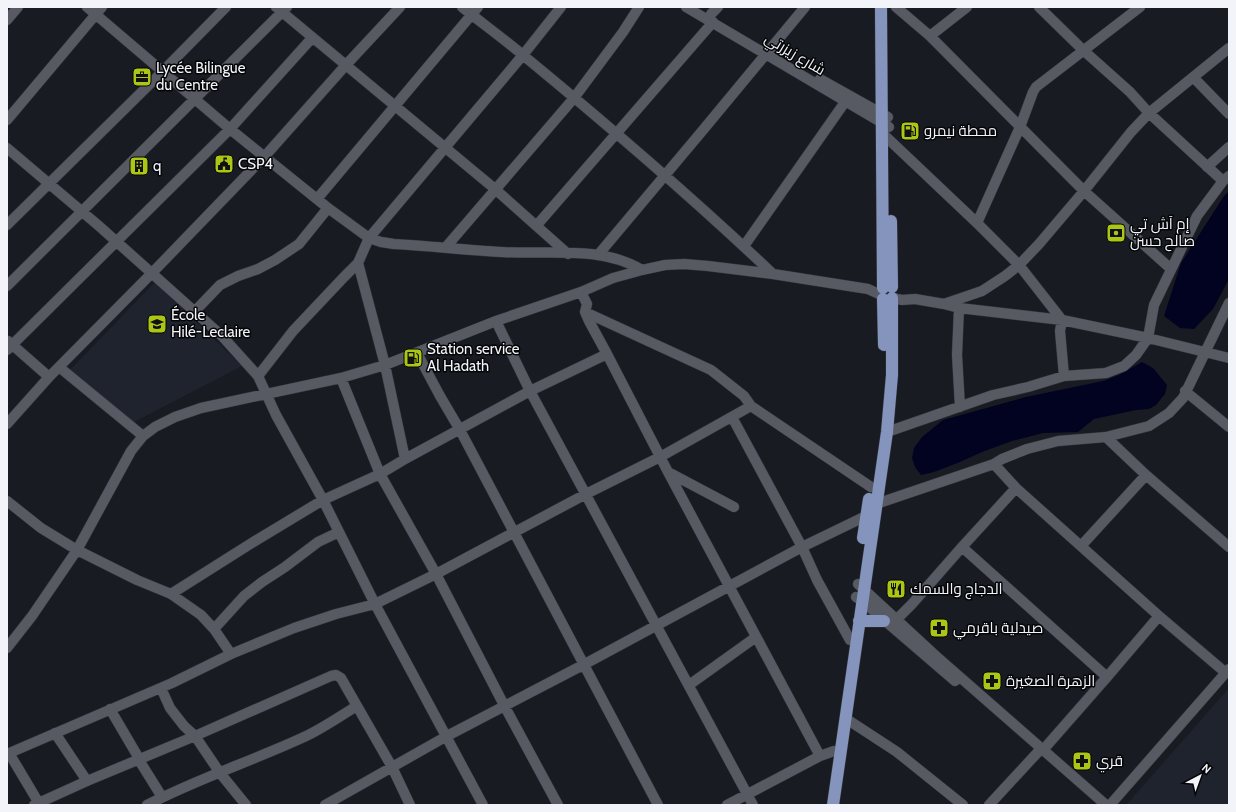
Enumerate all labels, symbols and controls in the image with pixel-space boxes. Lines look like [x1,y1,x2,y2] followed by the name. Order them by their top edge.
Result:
[760,29,828,82] street label: شارع زيزرتي
[156,59,246,94] place label: Lycée Bilingue du Centre
[131,66,153,88] office icon: Lycée Bilingue du Centre
[899,120,921,142] fuel station icon: محطة نيمرو
[924,122,997,140] place label: محطة نيمرو
[213,153,235,175] public building icon: CSP4
[128,155,150,177] building icon: q
[238,155,273,173] place label: CSP4
[153,157,161,175] place label: q
[1130,215,1195,252] place label: إم آش تي صالح حسن
[1105,222,1127,244] bank icon: إم آش تي صالح حسن
[171,305,250,341] place label: École Hilé-Leclaire
[146,313,168,335] school or university icon: École Hilé-Leclaire
[427,340,520,375] place label: Station service Al Hadath
[402,347,424,369] fuel station icon: Station service Al Hadath
[885,578,907,600] restaurant icon: الدجاج والسمك
[910,580,1003,600] place label: الدجاج والسمك
[928,617,950,639] pharmacy icon: صيدلية باقرمي
[953,619,1043,640] place label: صيدلية باقرمي
[981,670,1003,692] pharmacy icon: الزهرة الصغيرة
[1006,672,1095,690] place label: الزهرة الصغيرة
[1071,750,1093,772] pharmacy icon: قري
[1096,752,1123,773] place label: قري
[1180,756,1220,796] north arrow
[1199,761,1214,776] text: N

